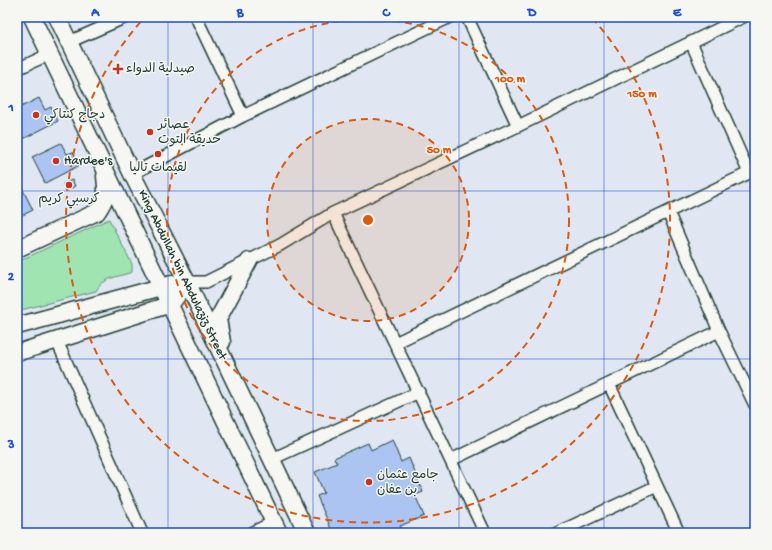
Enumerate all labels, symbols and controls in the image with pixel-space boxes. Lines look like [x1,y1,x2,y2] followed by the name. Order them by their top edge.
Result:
[90,6,100,21] text: A
[236,6,245,21] text: B
[381,6,391,21] text: C
[527,6,537,21] text: D
[673,6,682,21] text: E
[126,62,195,77] place label: صيدلية الدواء
[113,64,123,74] marker: صيدلية الدواء
[494,73,525,87] text: 100 m
[626,88,657,102] text: 150 m
[7,101,14,116] text: 1
[44,108,105,125] place label: دجاج كنتاكي
[31,110,41,120] marker: دجاج كنتاكي
[157,118,221,148] place label: عصائر حديقة التوت
[145,127,155,137] marker: عصائر حديقة التوت
[427,144,452,158] text: 50 m
[153,149,163,159] marker: لقيمات تاليا
[64,154,114,169] place label: Hardee's
[51,156,61,166] marker: Hardee's
[129,161,187,176] place label: لقيمات تاليا
[64,180,74,190] marker: كرسبي كريم
[134,188,231,364] street label: King Abdullah bin Abdulaziz Street
[38,192,100,209] place label: كرسبي كريم
[361,213,375,227] centre of rings
[8,270,15,285] text: 2
[7,438,15,453] text: 3
[377,468,439,498] place label: جامع عثمان بن عفان
[364,477,374,487] marker: جامع عثمان بن عفان

